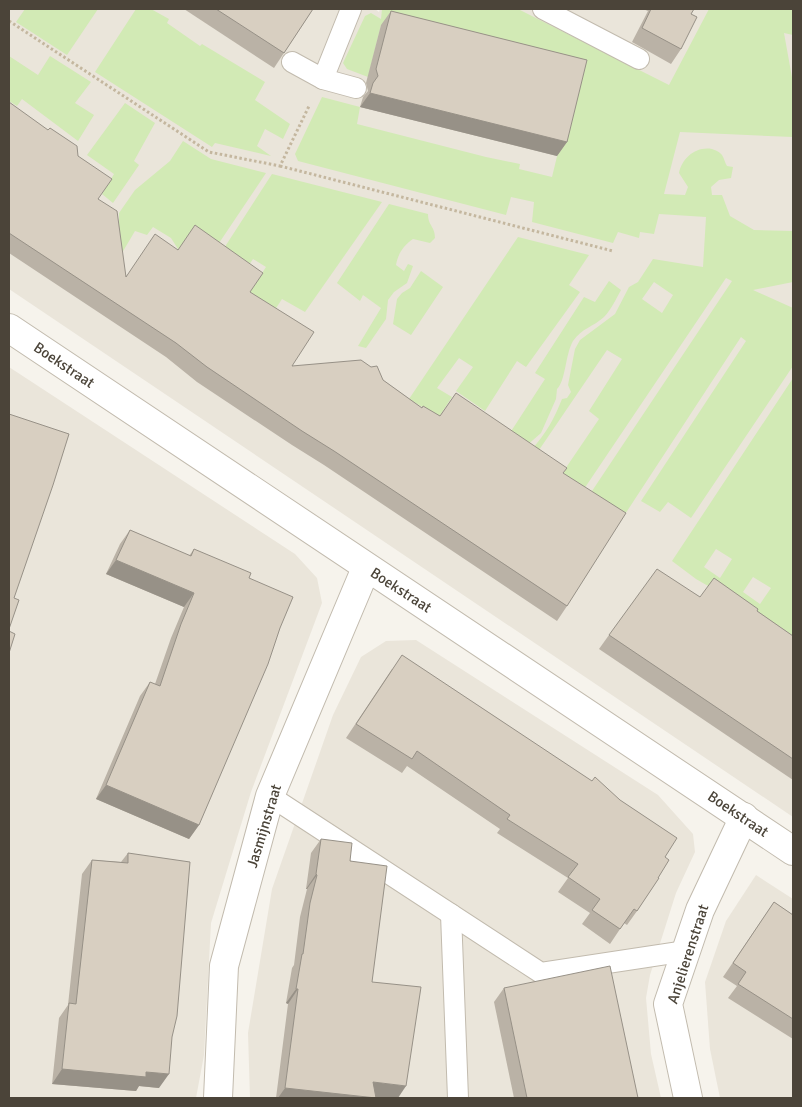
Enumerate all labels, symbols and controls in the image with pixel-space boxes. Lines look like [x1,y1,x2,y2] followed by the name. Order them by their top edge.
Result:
[30,338,98,392] street label: Boekstraat
[367,564,435,616] street label: Boekstraat
[243,782,285,870] street label: Jasmijnstraat
[704,787,772,841] street label: Boekstraat
[663,902,713,1006] street label: Anjelierenstraat

